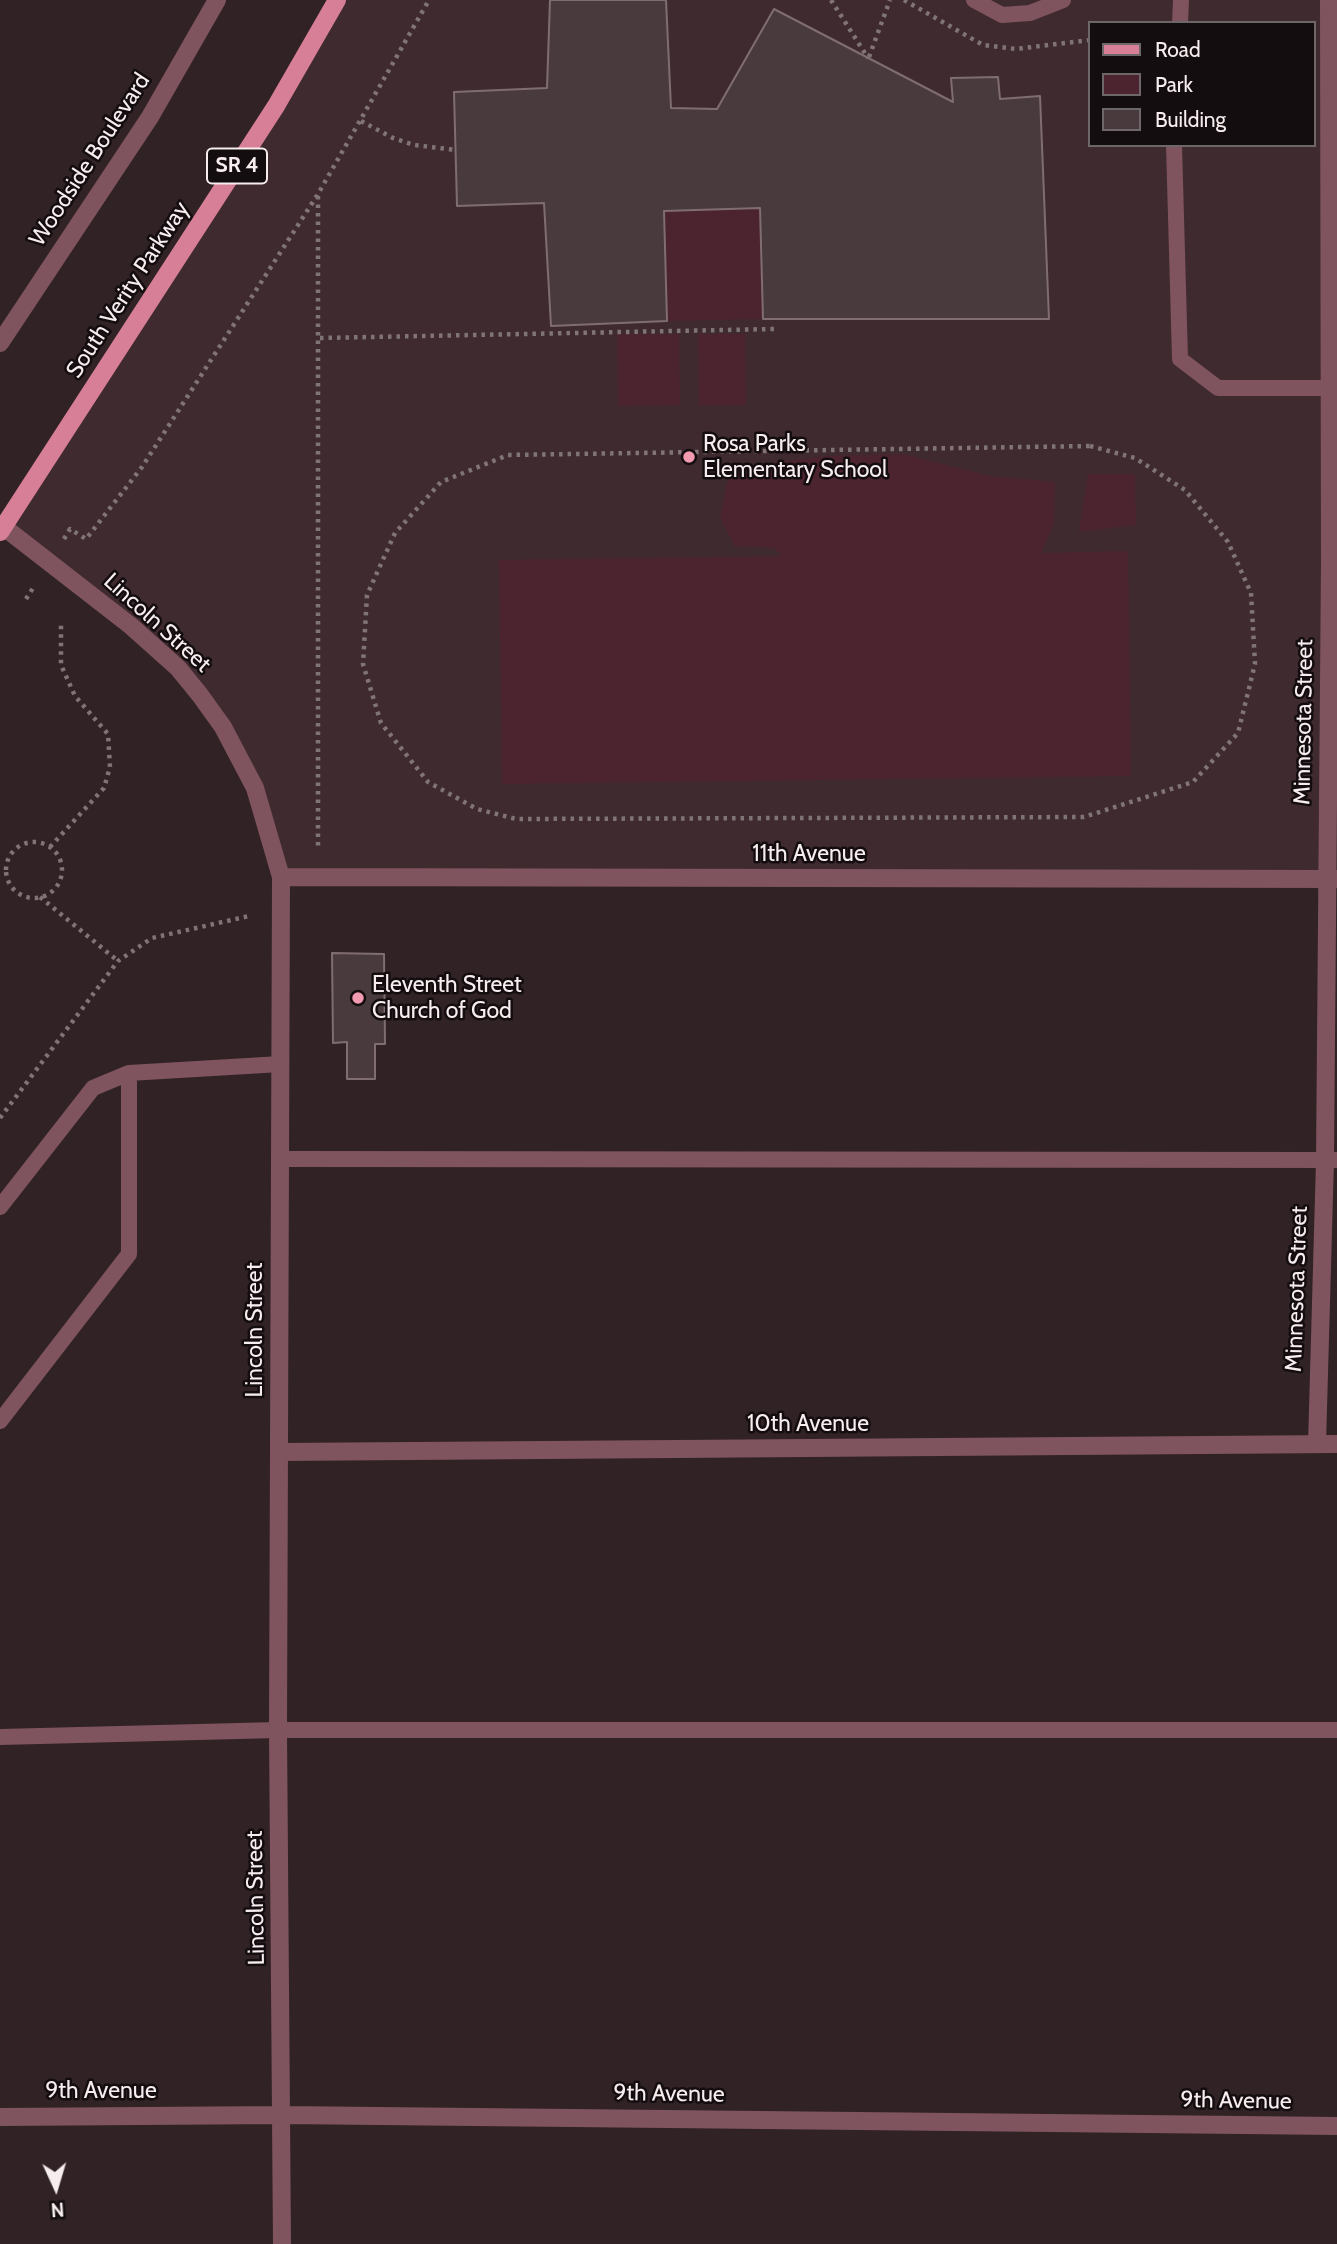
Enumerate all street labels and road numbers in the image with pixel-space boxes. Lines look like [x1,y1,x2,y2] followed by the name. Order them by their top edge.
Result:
[24,68,156,252] street label: Woodside Boulevard
[207,148,267,184] road number: SR 4
[61,197,195,383] street label: South Verity Parkway
[98,568,216,678] street label: Lincoln Street
[1289,639,1319,805] street label: Minnesota Street
[752,840,866,868] street label: 11th Avenue
[1280,1206,1314,1372] street label: Minnesota Street
[241,1263,269,1397] street label: Lincoln Street
[747,1410,869,1438] street label: 10th Avenue
[241,1830,271,1966] street label: Lincoln Street
[45,2077,157,2105] street label: 9th Avenue
[613,2079,725,2109] street label: 9th Avenue
[1180,2086,1292,2116] street label: 9th Avenue

